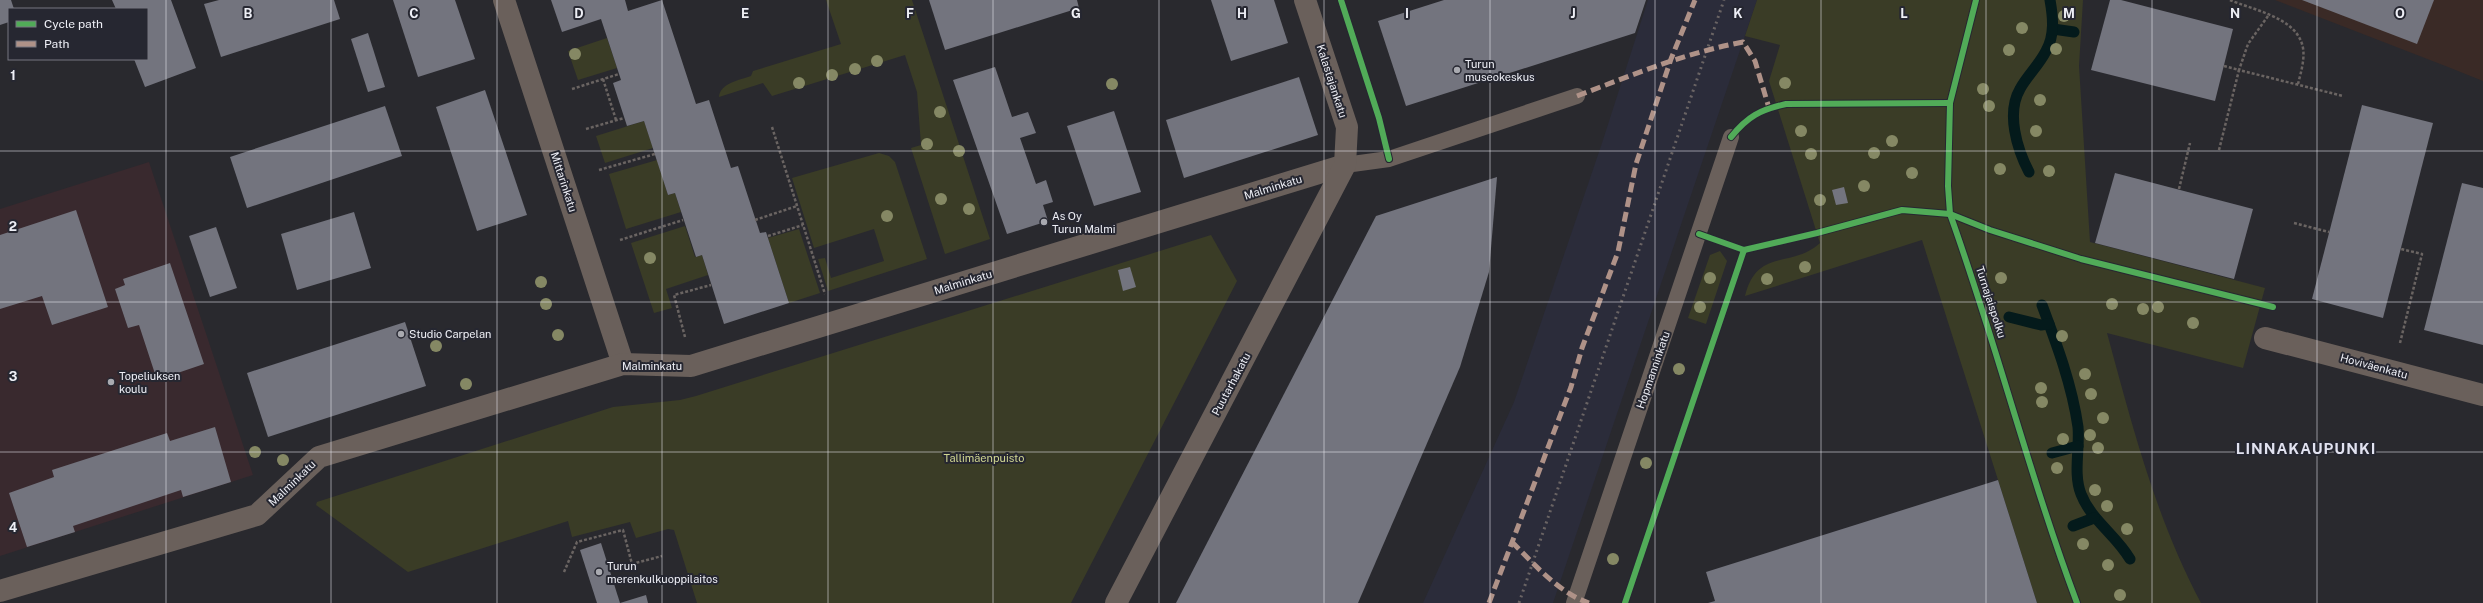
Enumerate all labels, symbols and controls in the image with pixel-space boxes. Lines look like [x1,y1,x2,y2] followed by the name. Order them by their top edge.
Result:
[244,6,253,21] text: B
[409,6,419,21] text: C
[574,6,584,21] text: D
[741,6,749,21] text: E
[906,6,914,21] text: F
[1071,6,1081,21] text: G
[1237,6,1247,21] text: H
[1405,6,1409,21] text: I
[1570,6,1576,21] text: J
[1733,6,1743,21] text: K
[1900,6,1908,21] text: L
[2063,6,2075,21] text: M
[2230,6,2240,21] text: N
[2395,6,2405,21] text: O
[8,8,148,60] legend
[44,17,103,31] text: Cycle path
[44,37,70,51] text: Path
[1314,43,1350,119] street label: Kalastajankatu
[1465,58,1535,83] place label: Turun museokeskus
[1452,65,1462,75] marker: Turun museokeskus
[10,68,16,83] text: 1
[549,150,579,214] street label: Mittarinkatu
[1242,172,1304,202] street label: Malminkatu
[1052,210,1115,235] place label: As Oy Turun Malmi
[1039,217,1049,227] marker: As Oy Turun Malmi
[9,219,17,234] text: 2
[1974,265,2008,339] street label: Turnajaispolku
[932,267,994,297] street label: Malminkatu
[409,328,491,340] place label: Studio Carpelan
[396,329,406,339] marker: Studio Carpelan
[1634,330,1672,410] street label: Hopmanninkatu
[1209,351,1253,417] street label: Puutarhakatu
[2339,351,2409,381] street label: Hoviväenkatu
[622,360,682,372] street label: Malminkatu
[9,369,18,384] text: 3
[119,370,180,395] place label: Topeliuksen koulu
[106,377,116,387] marker: Topeliuksen koulu
[2236,440,2376,457] district label: LINNAKAUPUNKI
[944,452,1024,464] park label: Tallimäenpuisto
[266,458,318,508] street label: Malminkatu
[9,520,18,535] text: 4
[607,560,718,585] place label: Turun merenkulkuoppilaitos
[594,567,604,577] marker: Turun merenkulkuoppilaitos

